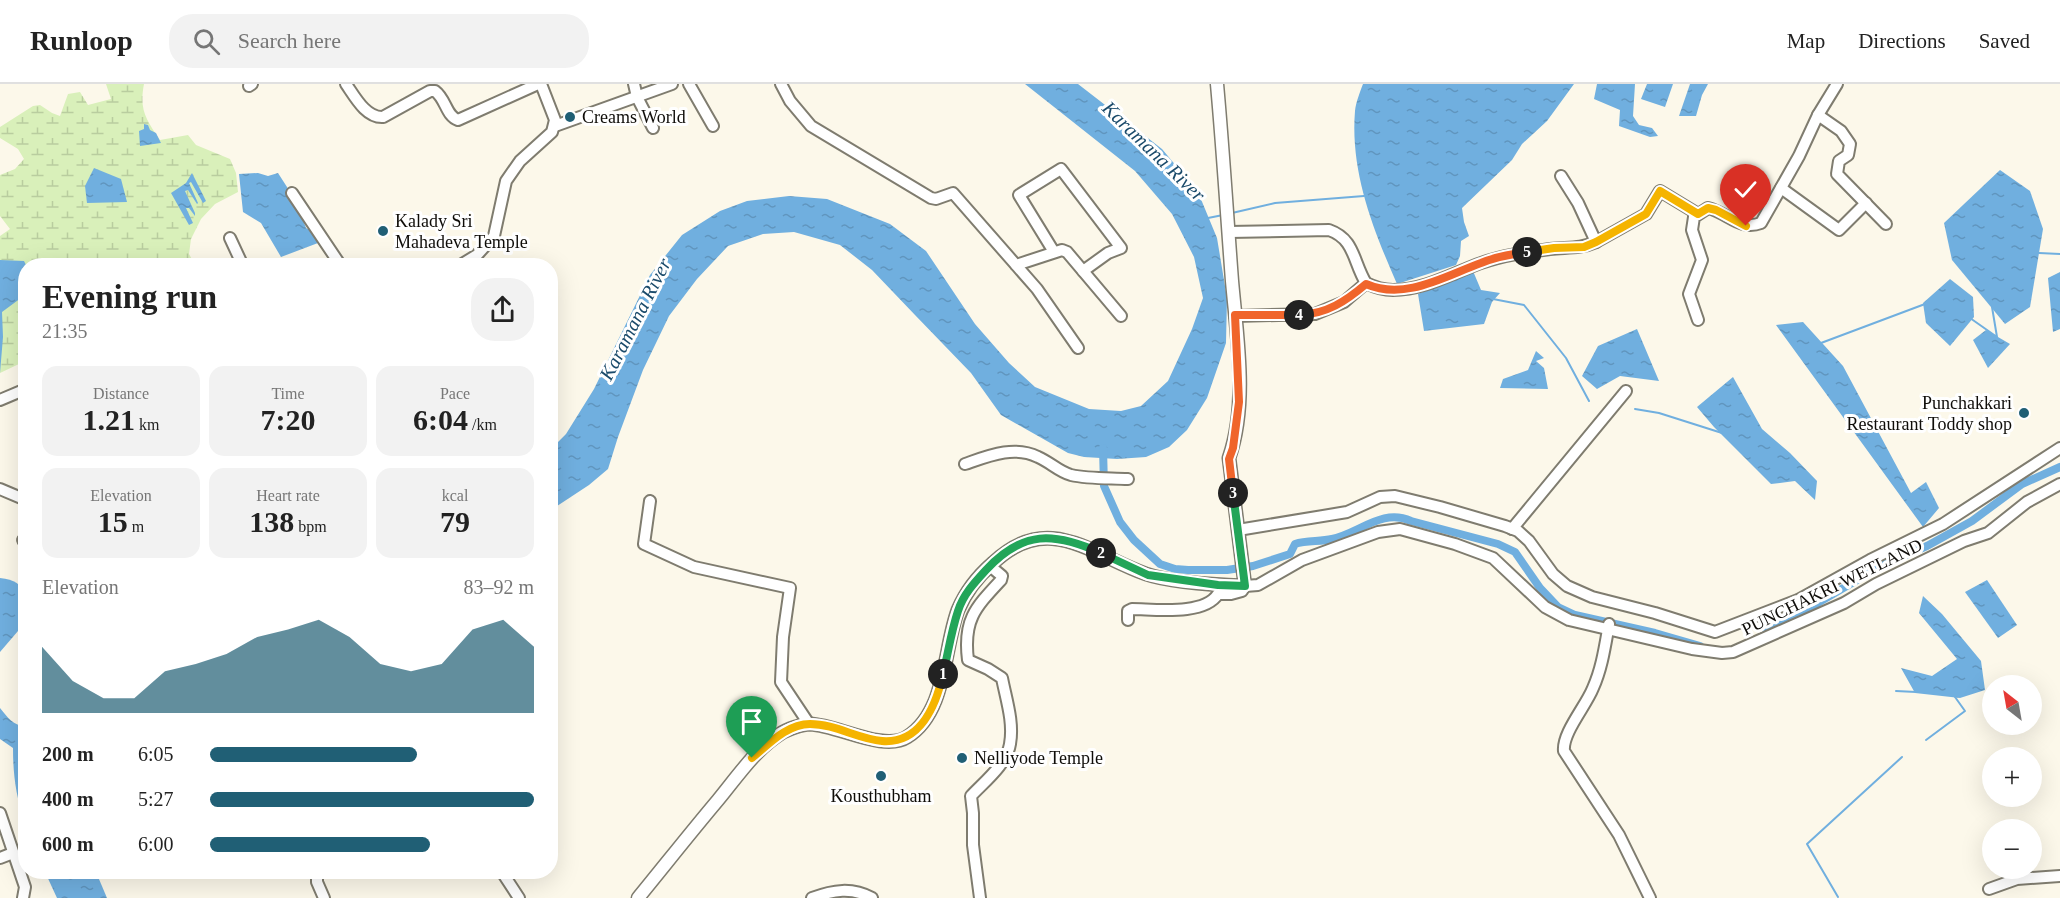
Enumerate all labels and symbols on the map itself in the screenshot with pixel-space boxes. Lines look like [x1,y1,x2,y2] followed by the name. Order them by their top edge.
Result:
[1097,96,1210,206] water label: Karamana River
[582,107,686,127] place label: Creams World
[563,110,577,124] marker: Creams World
[1720,164,1771,226] pin
[395,211,528,252] place label: Kalady Sri Mahadeva Temple
[376,224,390,238] marker: Kalady Sri Mahadeva Temple
[1512,237,1542,267] pin: 5
[594,254,675,385] water label: Karamana River
[1284,300,1314,330] pin: 4
[1847,393,2012,434] place label: Punchakkari Restaurant Toddy shop
[2017,406,2031,420] marker: Punchakkari Restaurant Toddy shop
[1218,478,1248,508] pin: 3
[1739,535,1925,639] street label: PUNCHAKRI WETLAND
[1086,538,1116,568] pin: 2
[928,659,958,689] pin: 1
[1982,675,2042,735] north arrow
[726,696,777,758] pin
[974,748,1103,768] place label: Nelliyode Temple
[955,751,969,765] marker: Nelliyode Temple
[874,769,888,783] marker: Kousthubham
[831,786,932,806] place label: Kousthubham

